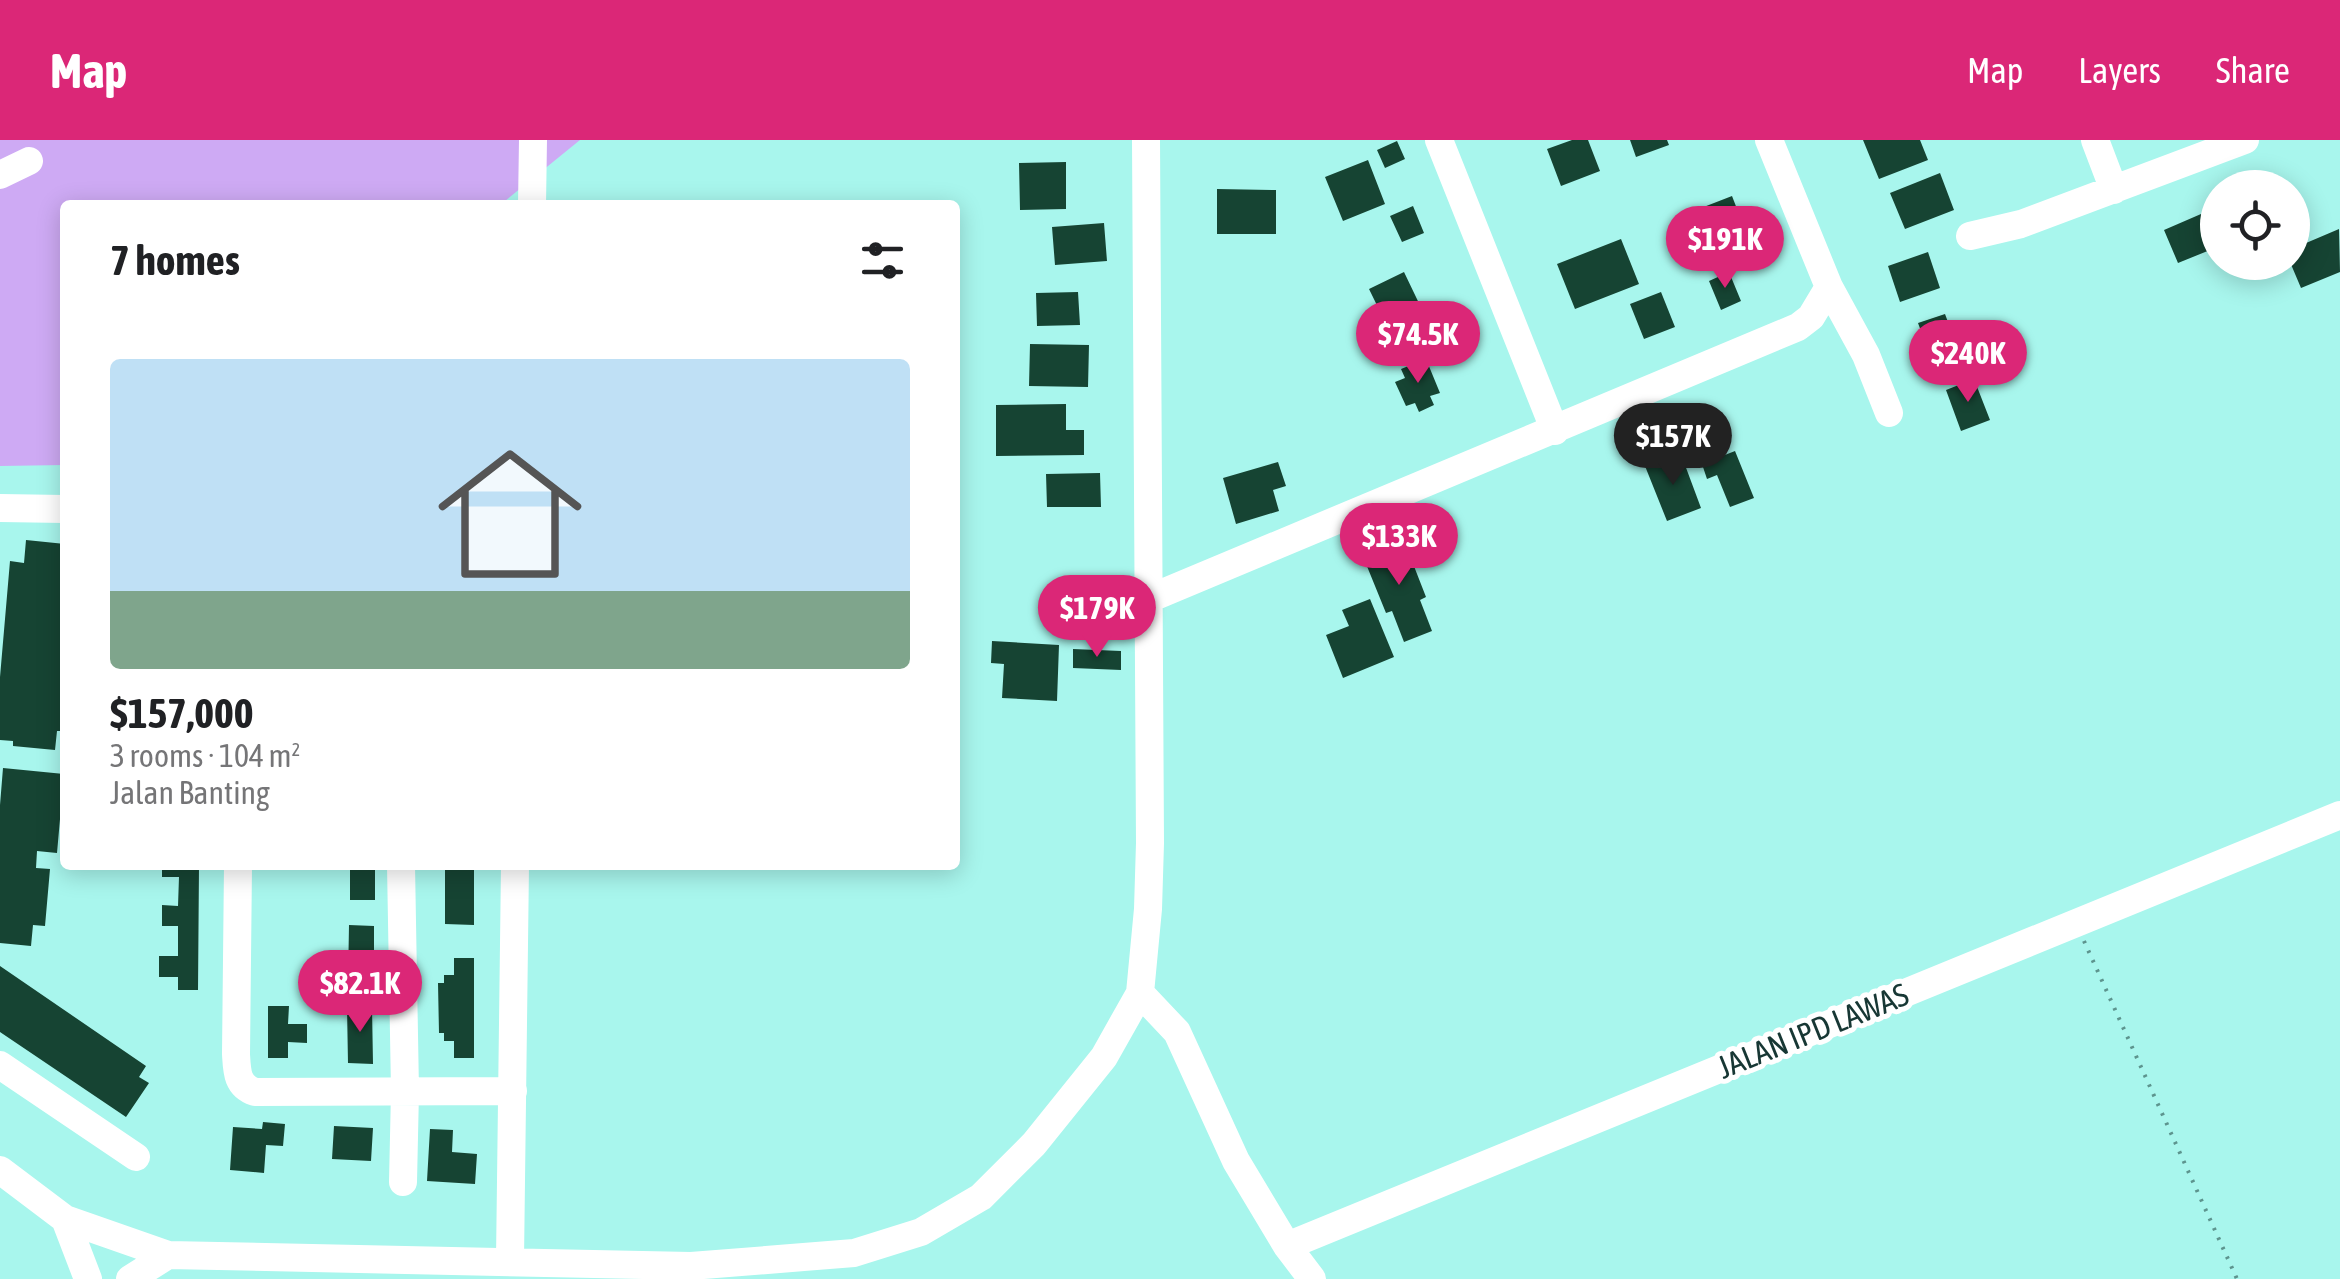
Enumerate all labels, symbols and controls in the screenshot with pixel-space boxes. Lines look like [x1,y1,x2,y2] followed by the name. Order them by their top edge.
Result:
[50,43,127,98] text: Map
[1967,50,2023,90] text: Map
[2078,50,2161,90] text: Layers
[2216,50,2290,90] text: Share
[2200,170,2310,280] map controls
[2200,170,2310,280] button: locate
[1655,206,1795,291] pin: $191K
[1688,220,1762,257] text: $191K
[855,233,910,288] icon: filters
[110,236,240,284] text: 7 homes
[1337,301,1499,386] pin: $74.5K
[1378,315,1458,352] text: $74.5K
[1898,320,2038,405] pin: $240K
[1931,334,2005,371] text: $240K
[1603,403,1743,488] pin: $157K
[1636,417,1710,454] text: $157K
[420,424,600,604] icon: home
[1329,503,1469,588] pin: $133K
[1362,517,1436,554] text: $133K
[1027,575,1167,660] pin: $179K
[1060,589,1134,626] text: $179K
[110,689,254,737] text: $157,000
[110,737,300,774] text: 3 rooms · 104 m²
[110,774,270,811] text: Jalan Banting
[279,950,441,1035] pin: $82.1K
[320,964,400,1001] text: $82.1K
[1712,975,1914,1086] street label: JALAN IPD LAWAS

